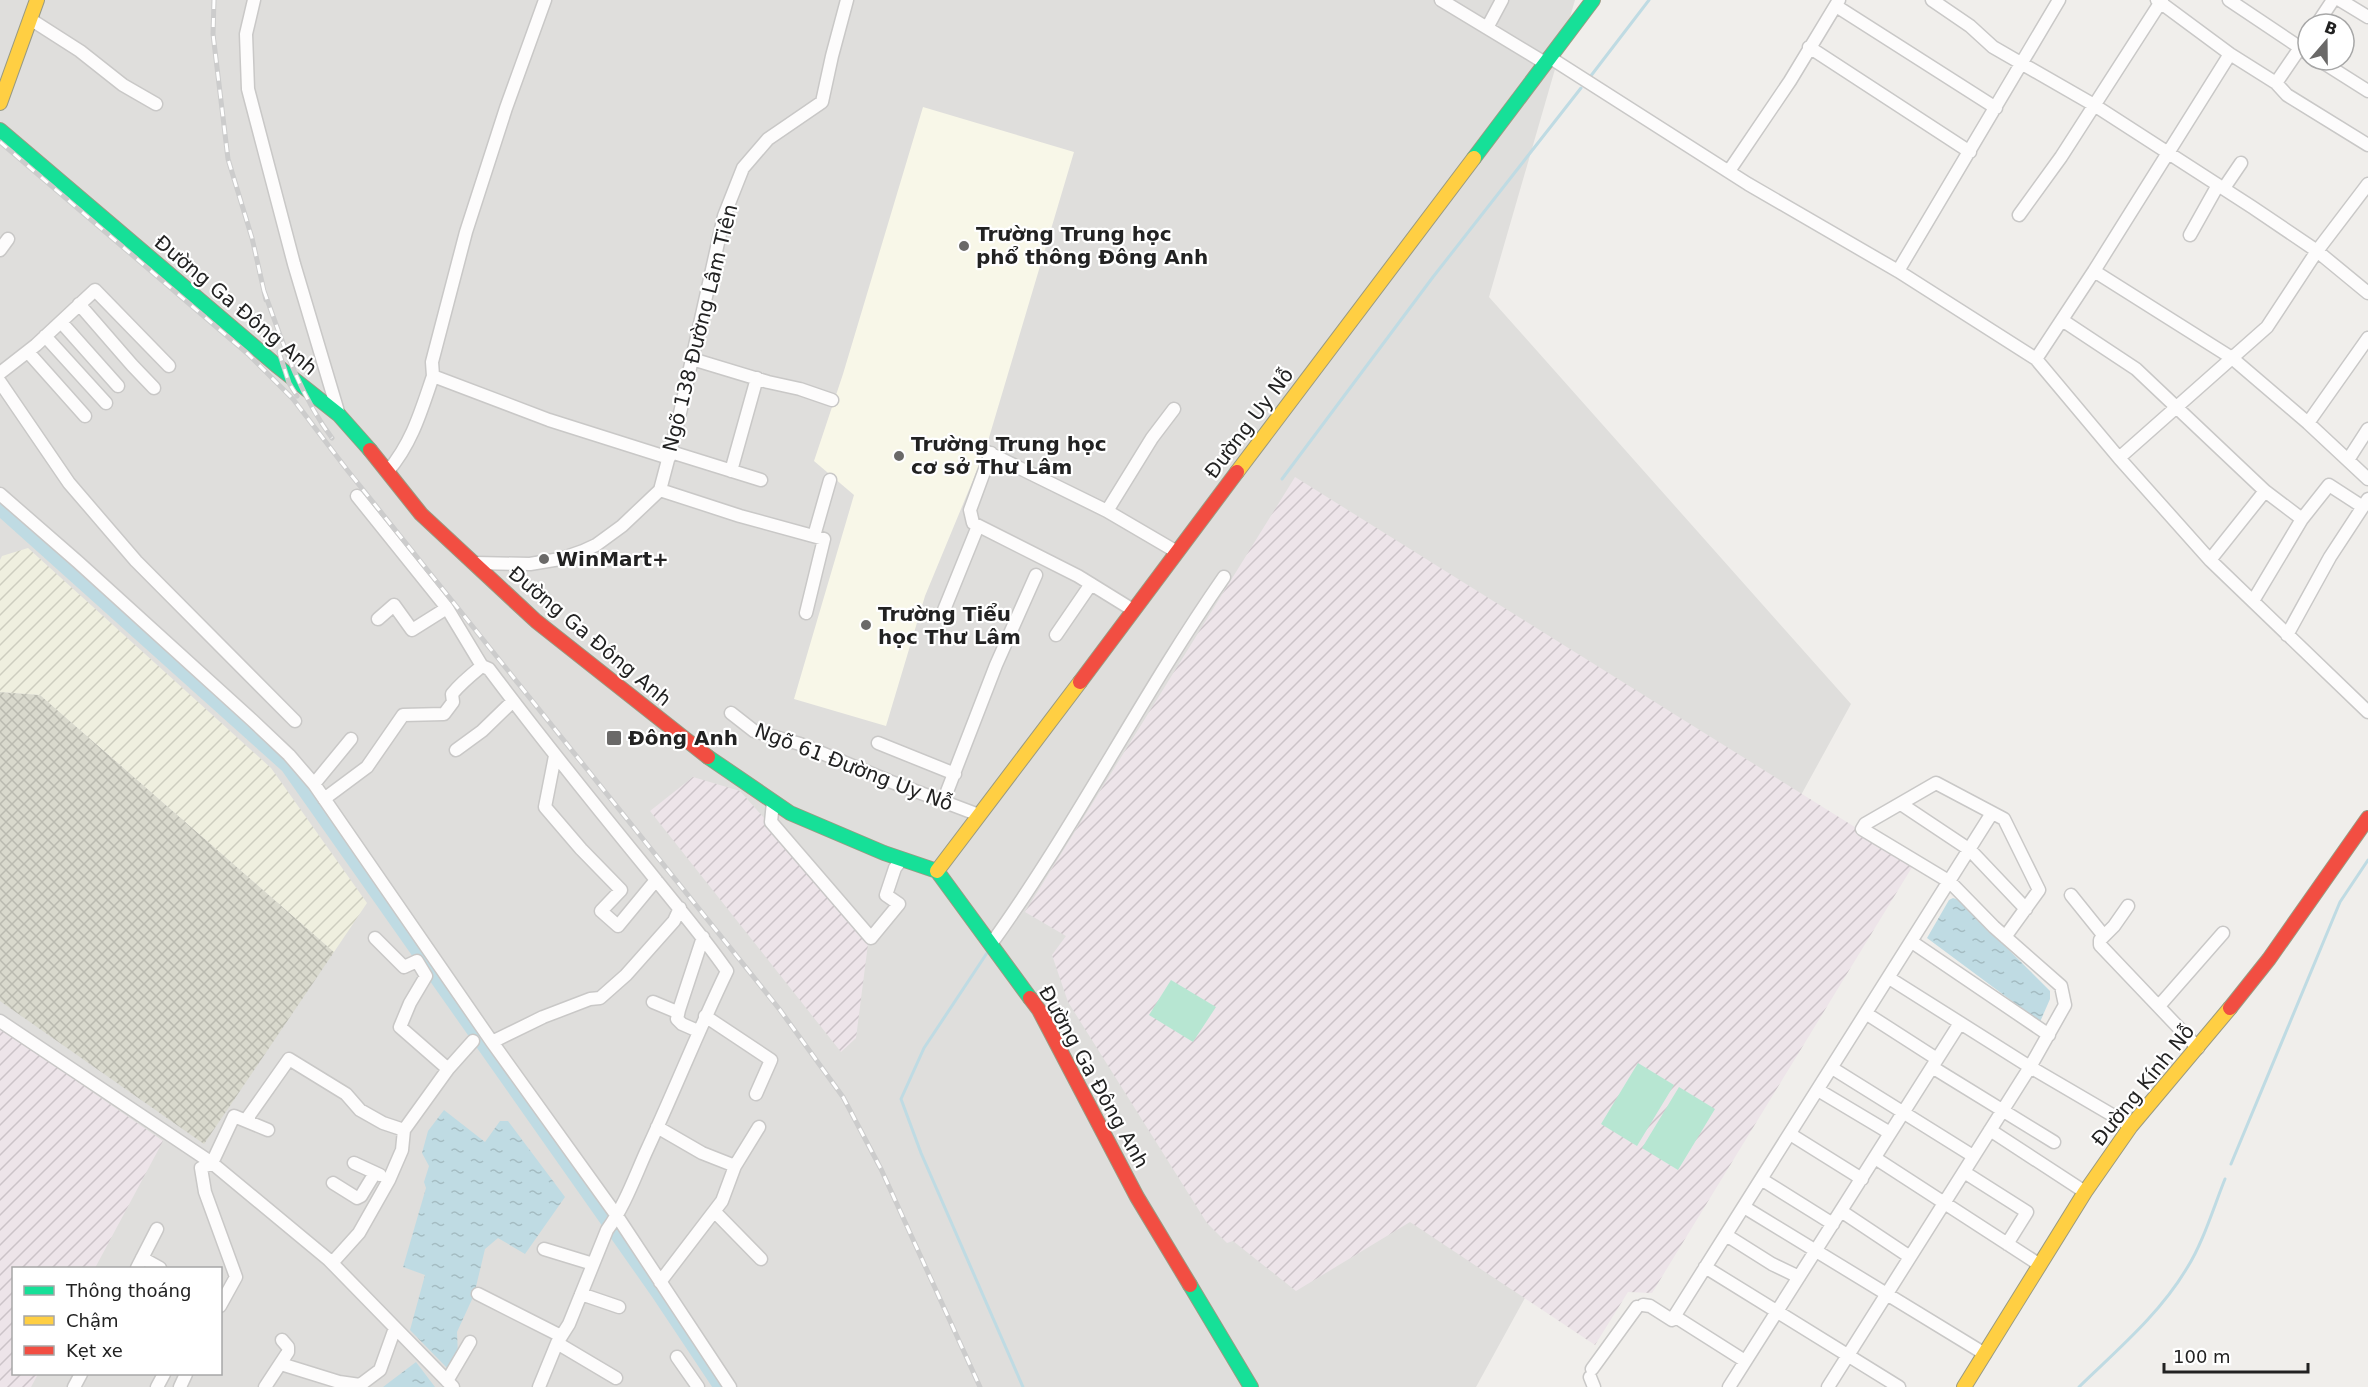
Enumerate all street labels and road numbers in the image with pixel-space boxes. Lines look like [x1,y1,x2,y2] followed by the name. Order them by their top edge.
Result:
[658,202,742,454] street label: Ngõ 138 Đường Lâm Tiên
[150,230,322,380] street label: Đường Ga Đông Anh
[1200,363,1298,483] street label: Đường Uy Nỗ
[504,561,676,711] street label: Đường Ga Đông Anh
[752,718,956,816] street label: Ngõ 61 Đường Uy Nỗ
[1034,982,1154,1172] street label: Đường Ga Đông Anh
[2087,1019,2199,1151] street label: Đường Kính Nỗ

